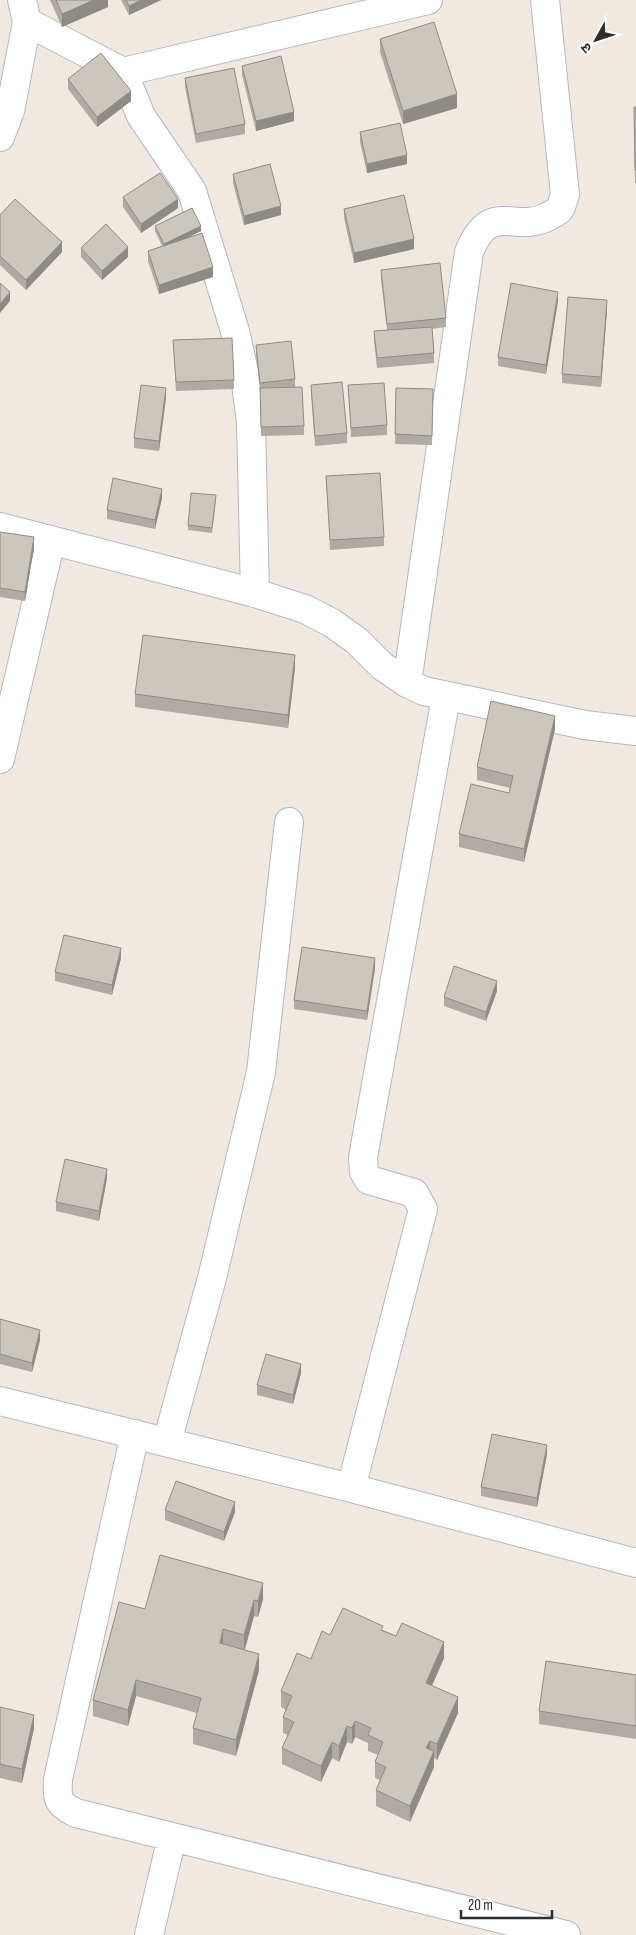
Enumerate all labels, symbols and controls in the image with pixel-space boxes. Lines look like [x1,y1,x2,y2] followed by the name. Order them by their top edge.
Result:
[571,15,621,65] north arrow
[577,39,596,57] text: उ
[461,1888,552,1920] scale bar
[468,1896,493,1915] text: 20 m

